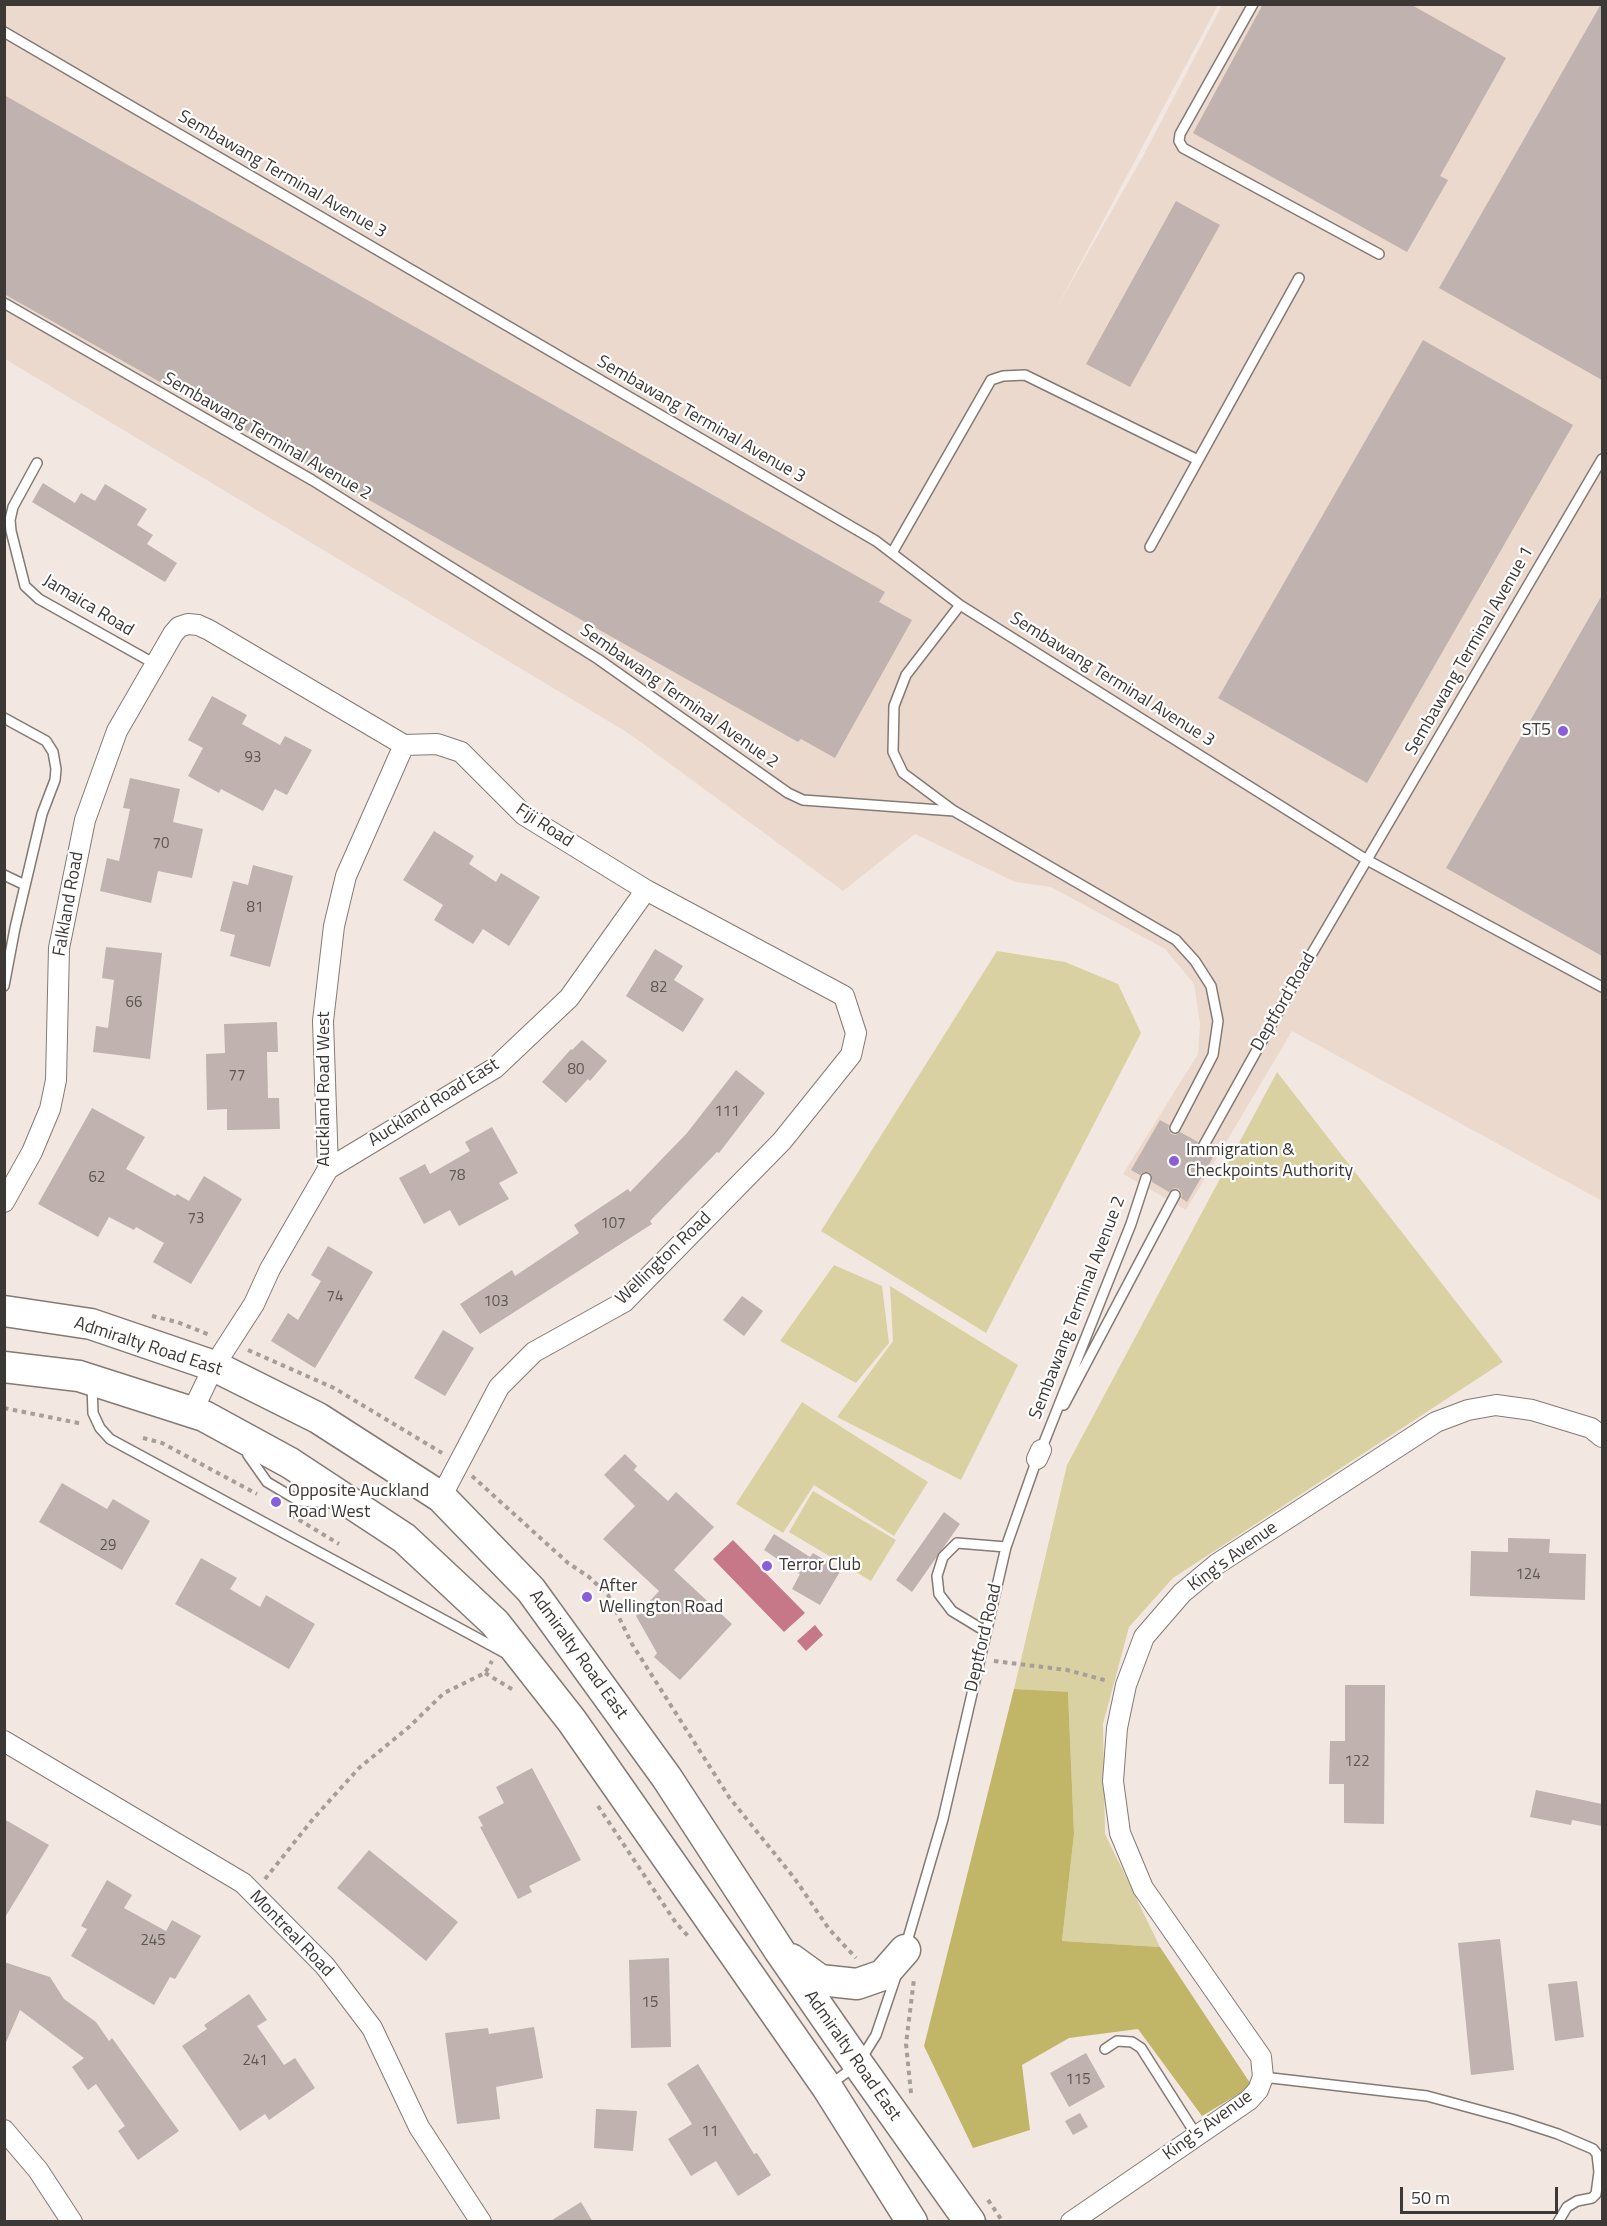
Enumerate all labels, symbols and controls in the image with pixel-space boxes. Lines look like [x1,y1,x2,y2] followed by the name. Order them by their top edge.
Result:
[174,106,390,244] street label: Sembawang Terminal Avenue 3
[593,351,809,489] street label: Sembawang Terminal Avenue 3
[159,368,375,506] street label: Sembawang Terminal Avenue 2
[1401,543,1539,759] street label: Sembawang Terminal Avenue 1
[39,570,137,642] street label: Jamaica Road
[1006,608,1218,752] street label: Sembawang Terminal Avenue 3
[576,620,782,774] street label: Sembawang Terminal Avenue 2
[1522,720,1551,742] place label: ST5
[1556,724,1570,738] marker: ST5
[245,749,261,767] house number: 93
[511,799,577,853] street label: Fiji Road
[153,835,169,853] house number: 70
[49,850,89,958] street label: Falkland Road
[247,899,263,917] house number: 81
[1247,949,1321,1055] street label: Deptford Road
[651,979,667,997] house number: 82
[126,994,142,1012] house number: 66
[314,1011,336,1167] street label: Auckland Road West
[365,1054,503,1152] street label: Auckland Road East
[568,1061,584,1079] house number: 80
[229,1067,245,1085] house number: 77
[714,1103,740,1121] house number: 111
[1186,1140,1353,1182] place label: Immigration & Checkpoints Authority
[1167,1154,1181,1168] marker: Immigration & Checkpoints Authority
[449,1167,465,1185] house number: 78
[89,1169,105,1187] house number: 62
[1025,1193,1131,1423] street label: Sembawang Terminal Avenue 2
[612,1208,716,1310] street label: Wellington Road
[188,1210,204,1228] house number: 73
[600,1215,626,1233] house number: 107
[327,1288,343,1306] house number: 74
[483,1293,509,1311] house number: 103
[71,1313,225,1381] street label: Admiralty Road East
[288,1481,429,1524] place label: Opposite Auckland Road West
[269,1495,283,1509] marker: Opposite Auckland Road West
[1184,1517,1282,1597] street label: King's Avenue
[100,1537,116,1555] house number: 29
[779,1555,861,1577] place label: Terror Club
[760,1559,774,1573] marker: Terror Club
[1515,1566,1541,1584] house number: 124
[599,1576,723,1618] place label: After Wellington Road
[961,1582,1007,1694] street label: Deptford Road
[524,1586,632,1724] street label: Admiralty Road East
[580,1590,594,1604] marker: After Wellington Road
[1344,1753,1370,1771] house number: 122
[244,1886,338,1982] street label: Montreal Road
[140,1932,166,1950] house number: 245
[799,1987,905,2125] street label: Admiralty Road East
[642,1994,658,2012] house number: 15
[242,2052,268,2070] house number: 241
[1065,2071,1091,2089] house number: 115
[1159,2086,1257,2166] street label: King's Avenue
[702,2123,718,2141] house number: 11
[1403,2175,1560,2213] scale bar
[1411,2184,1450,2211] text: 50 m

